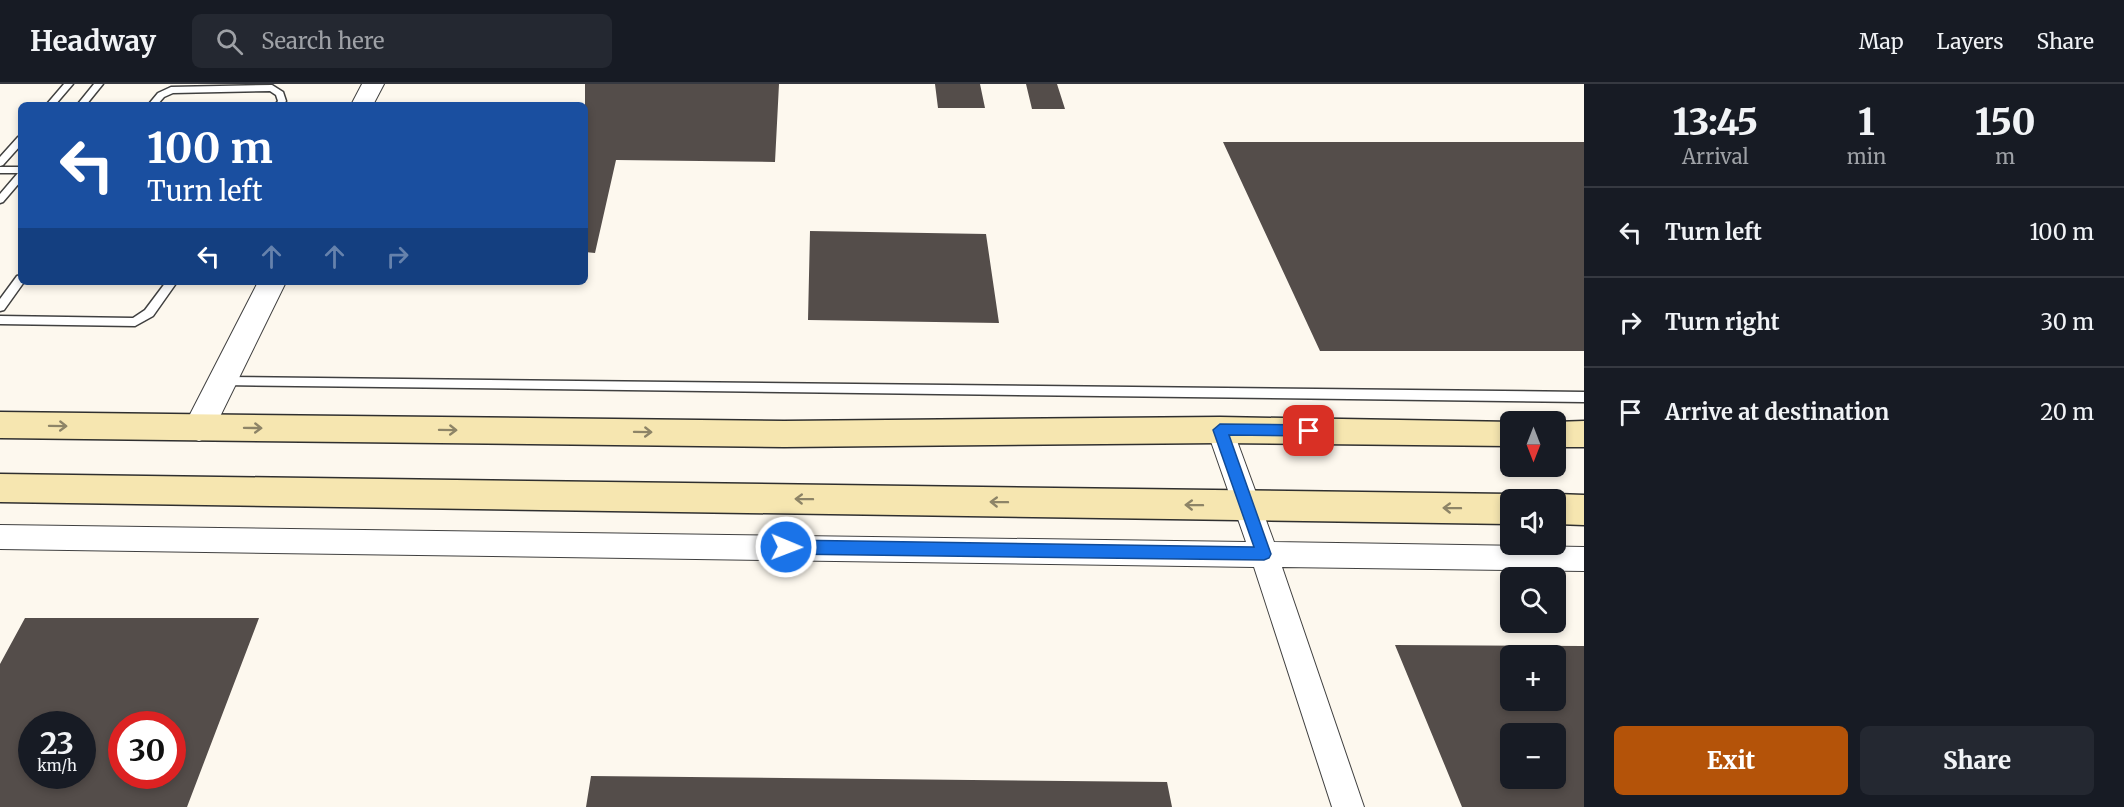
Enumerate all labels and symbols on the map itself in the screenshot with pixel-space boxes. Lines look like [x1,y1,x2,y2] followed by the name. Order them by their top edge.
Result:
[1283,405,1334,456] pin
[1500,411,1566,477] north arrow
[48,420,68,432] one-way arrow
[243,422,263,434] one-way arrow
[438,424,458,436] one-way arrow
[633,427,653,438] one-way arrow
[795,493,815,505] one-way arrow
[990,496,1010,508] one-way arrow
[1185,499,1205,511] one-way arrow
[1443,502,1463,514] one-way arrow
[754,515,818,579] position arrow
[108,711,186,789] speed limit sign: 30

